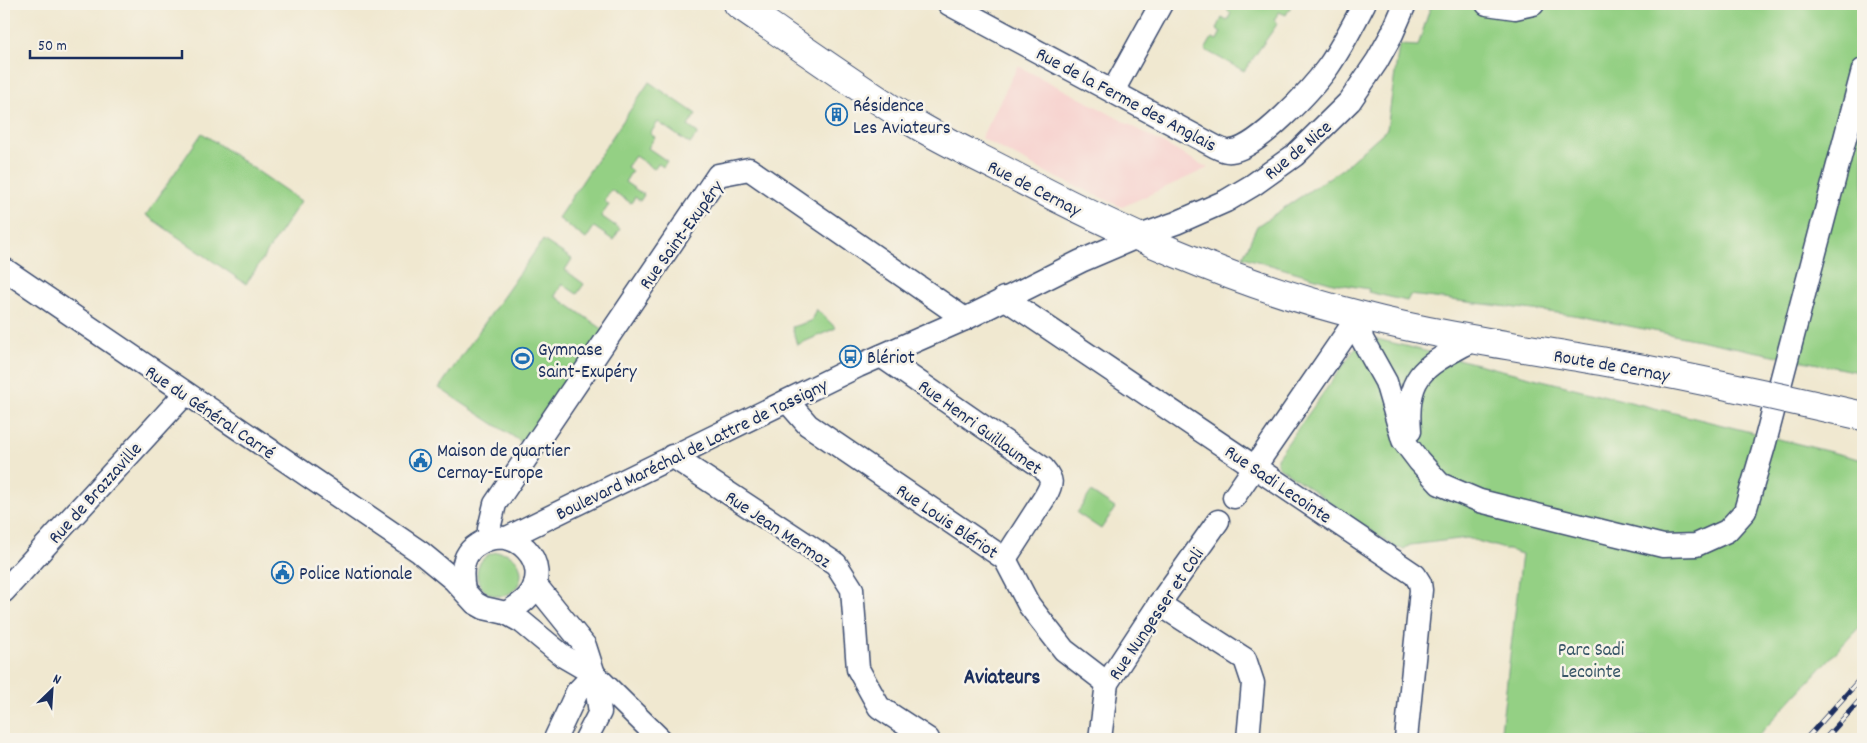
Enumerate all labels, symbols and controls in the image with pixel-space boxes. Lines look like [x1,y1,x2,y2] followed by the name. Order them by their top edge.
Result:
[30,28,182,60] scale bar
[38,36,67,58] text: 50 m
[1030,42,1221,160] street label: Rue de la Ferme des Anglais
[853,94,951,143] place label: Résidence Les Aviateurs
[825,103,849,127] building icon: Résidence Les Aviateurs
[1260,115,1339,188] street label: Rue de Nice
[982,155,1085,225] street label: Rue de Cernay
[634,176,732,296] street label: Rue Saint-Exupéry
[538,338,637,387] place label: Gymnase Saint-Exupéry
[839,344,863,368] bus stop icon: Blériot
[1551,344,1672,391] street label: Route de Cernay
[867,346,915,373] place label: Blériot
[510,347,534,371] sports icon: Gymnase Saint-Exupéry
[139,360,280,468] street label: Rue du Général Carré
[552,373,833,529] street label: Boulevard Maréchal de Lattre de Tassigny
[911,374,1047,483] street label: Rue Henri Guillaumet
[43,437,150,551] street label: Rue de Brazzaville
[437,439,570,488] place label: Maison de quartier Cernay-Europe
[1218,440,1336,532] street label: Rue Sadi Lecointe
[409,448,433,472] public building icon: Maison de quartier Cernay-Europe
[890,479,1003,567] street label: Rue Louis Blériot
[719,485,835,576] street label: Rue Jean Mermoz
[1104,543,1213,687] street label: Rue Nungesser et Coli
[271,560,295,584] public building icon: Police Nationale
[299,562,412,589] place label: Police Nationale
[1558,638,1625,687] park label: Parc Sadi Lecointe
[964,664,1040,694] district label: Aviateurs
[28,666,78,716] north arrow
[49,670,64,691] text: N

